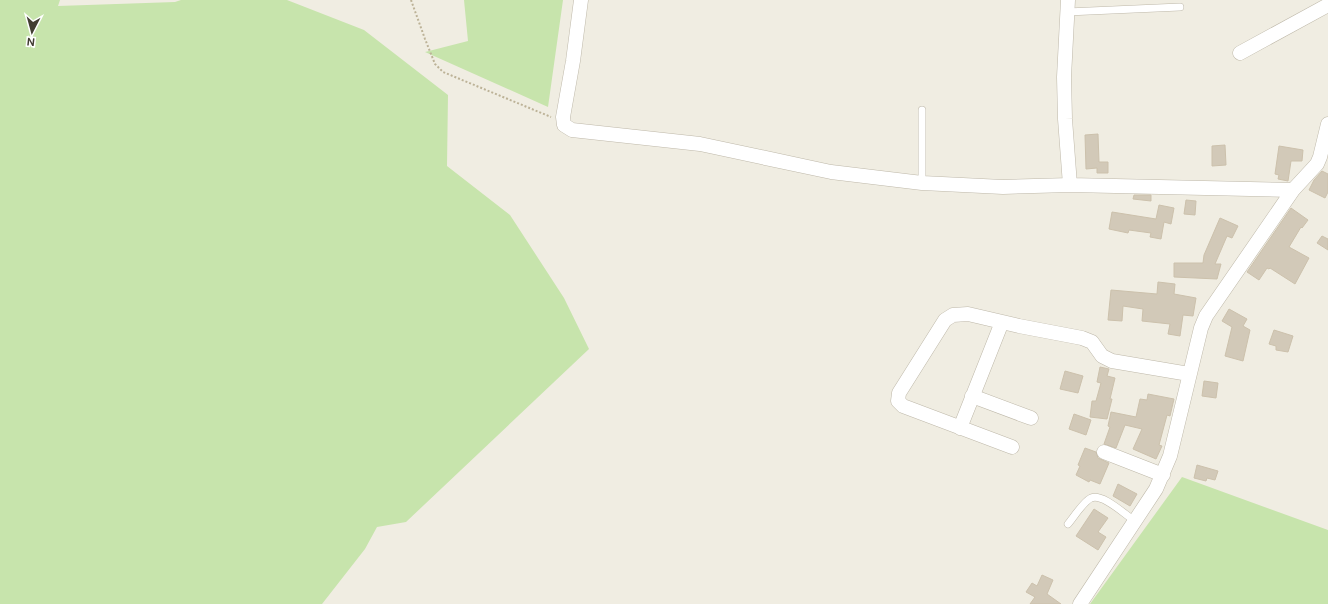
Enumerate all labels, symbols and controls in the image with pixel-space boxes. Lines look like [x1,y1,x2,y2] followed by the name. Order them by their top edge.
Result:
[12,12,52,52] north arrow
[26,35,36,49] text: N

